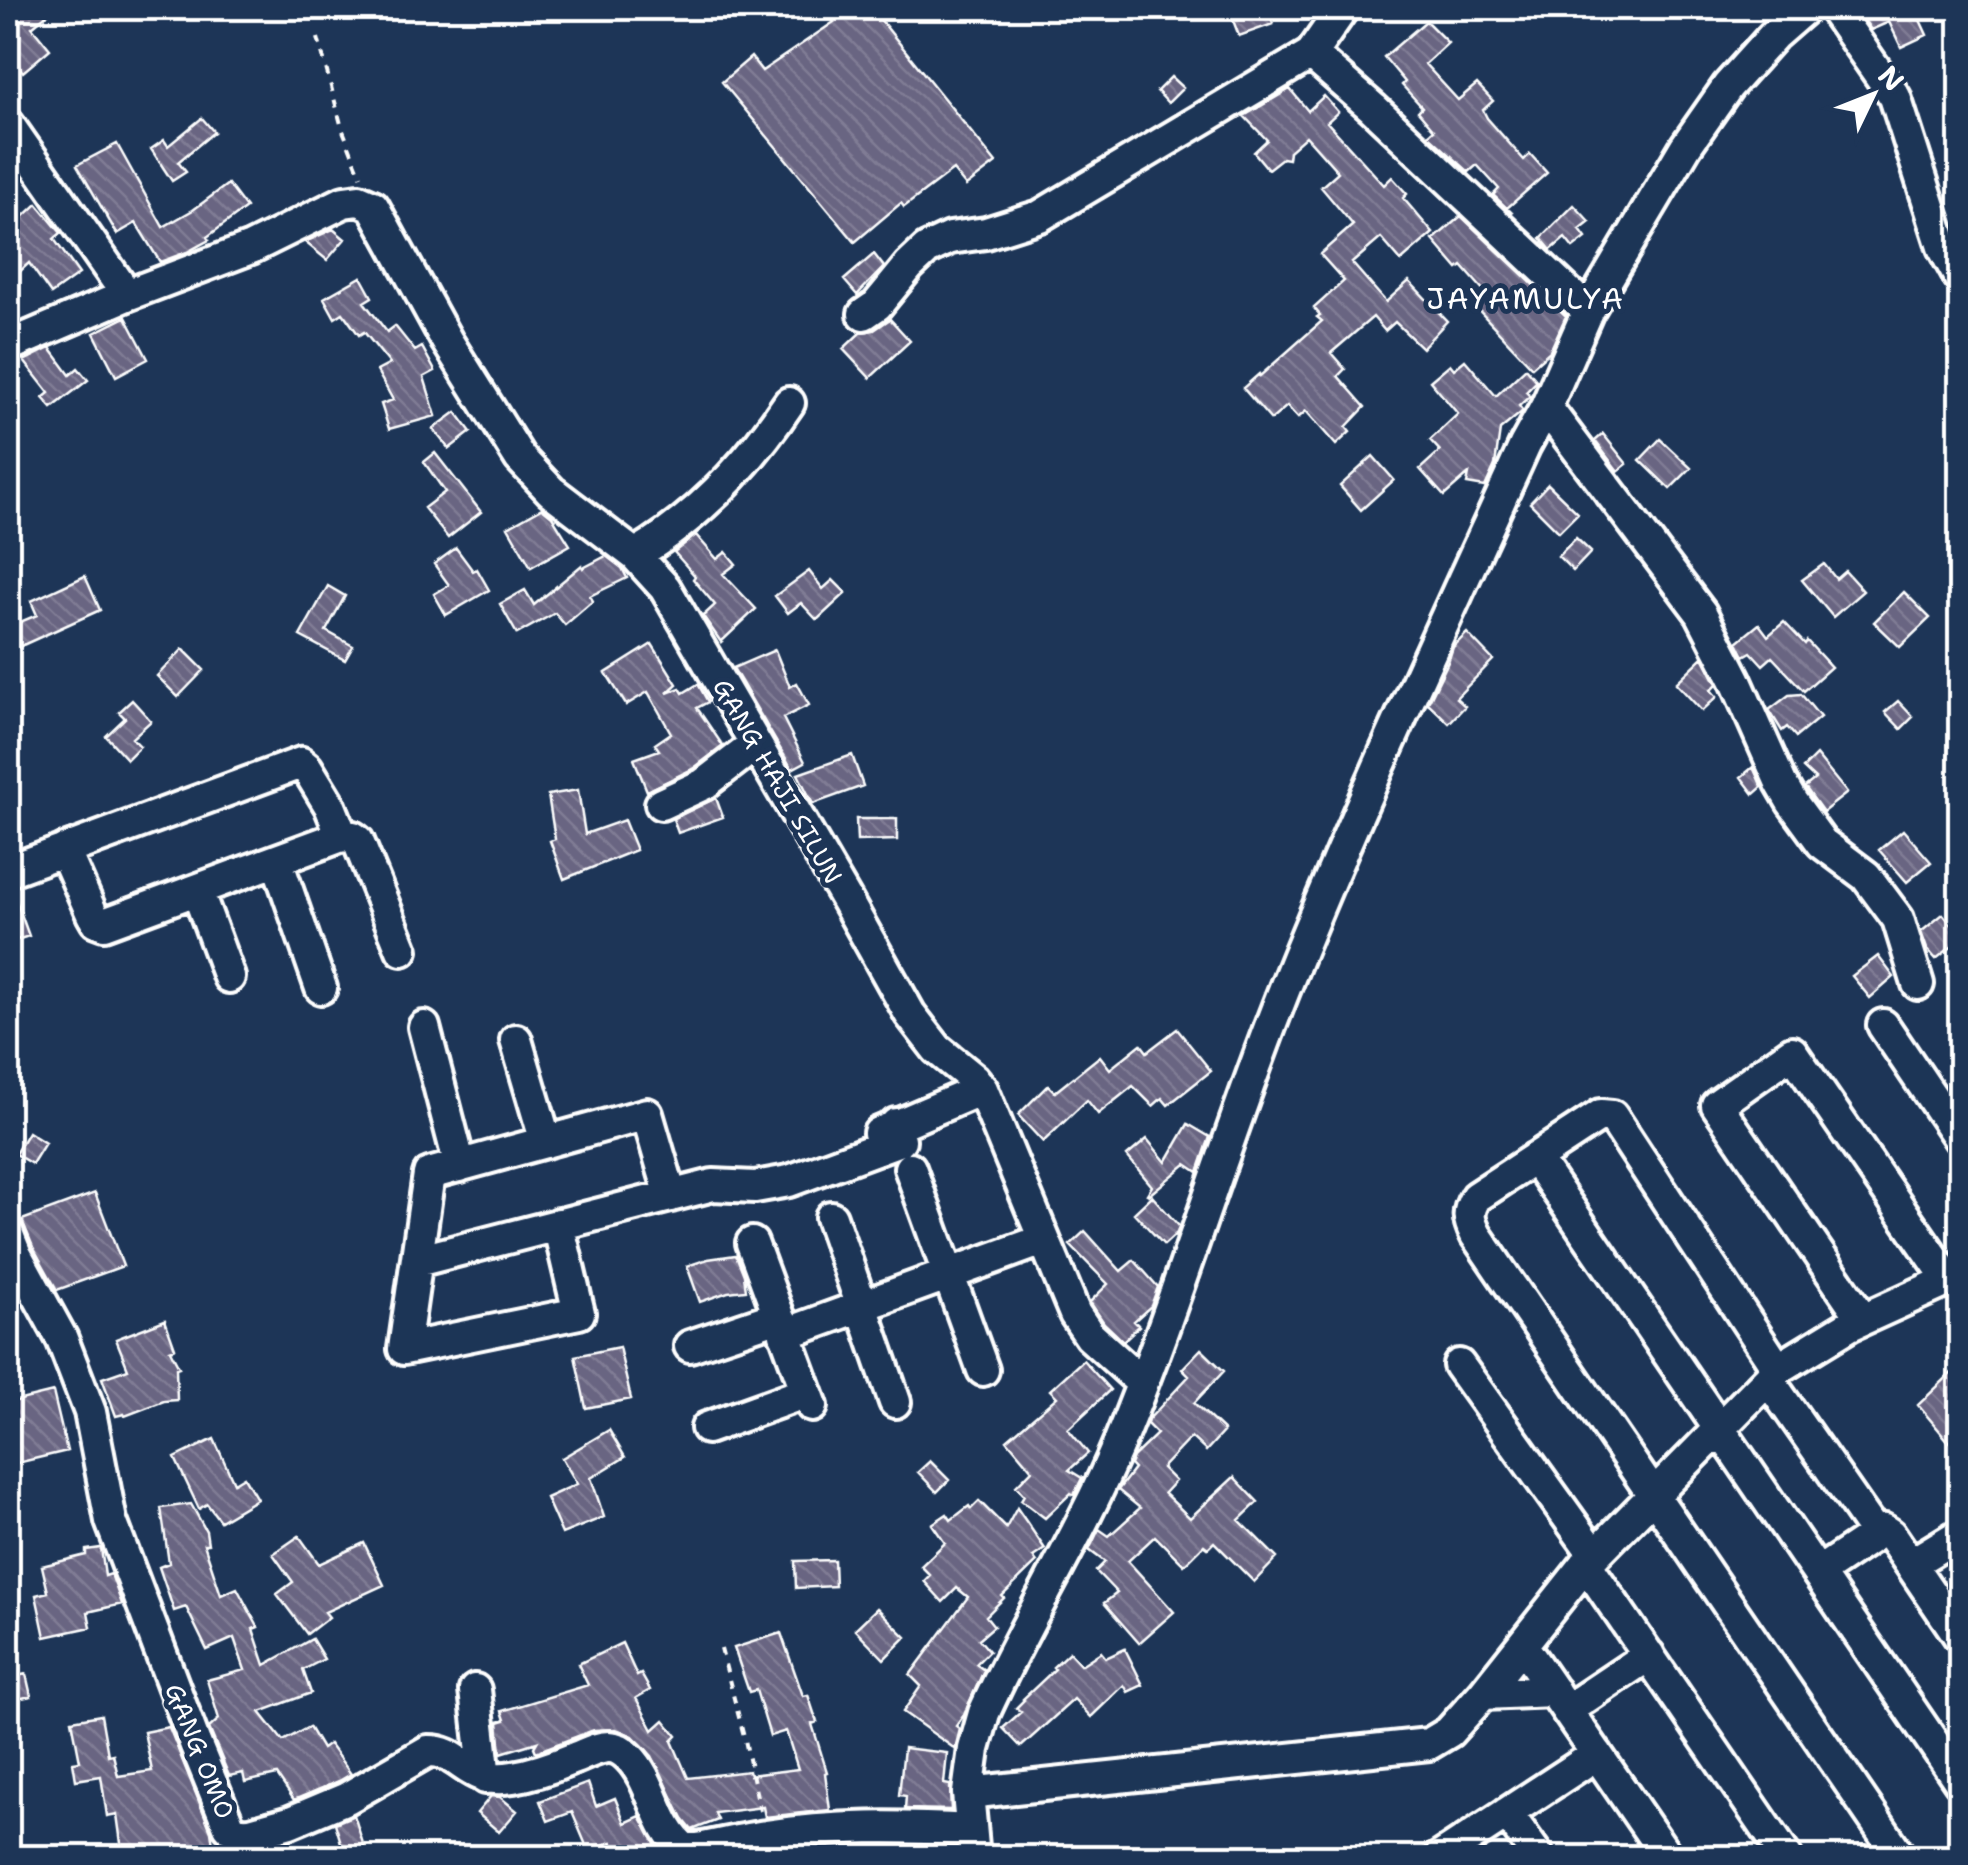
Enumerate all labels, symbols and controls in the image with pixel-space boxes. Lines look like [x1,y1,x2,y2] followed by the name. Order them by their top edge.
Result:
[1823,45,1923,145] north arrow
[1870,57,1913,99] text: N
[1426,278,1626,319] district label: JAYAMULYA
[705,672,851,890] street label: GANG HAJI SILUN
[157,1678,243,1824] street label: GANG OMO

